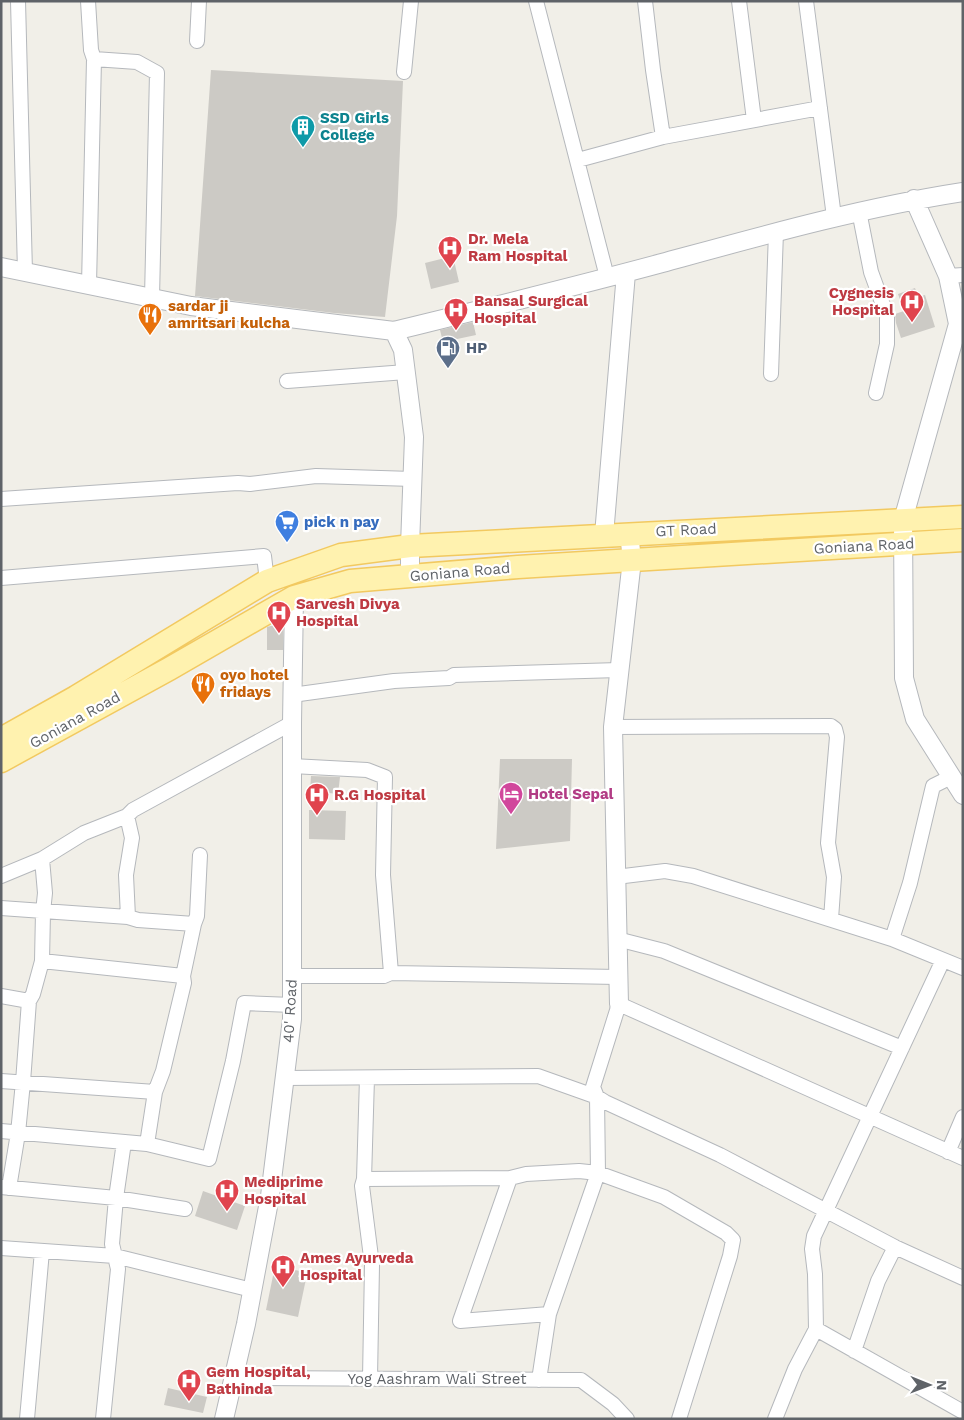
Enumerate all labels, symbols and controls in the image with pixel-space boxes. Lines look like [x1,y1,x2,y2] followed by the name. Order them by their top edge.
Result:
[320,109,389,144] place label: SSD Girls College
[290,114,316,148] building icon: SSD Girls College
[468,230,568,265] place label: Dr. Mela Ram Hospital
[437,235,463,269] hospital icon: Dr. Mela Ram Hospital
[829,284,894,319] place label: Cygnesis Hospital
[899,289,925,323] hospital icon: Cygnesis Hospital
[474,292,588,327] place label: Bansal Surgical Hospital
[168,297,290,332] place label: sardar ji amritsari kulcha
[443,297,469,331] hospital icon: Bansal Surgical Hospital
[137,302,163,336] restaurant icon: sardar ji amritsari kulcha
[435,335,461,369] fuel station icon: HP
[466,339,487,357] place label: HP
[274,509,300,543] supermarket icon: pick n pay
[304,513,380,531] place label: pick n pay
[655,519,717,541] street label: GT Road
[813,534,915,558] street label: Goniana Road
[409,559,511,585] street label: Goniana Road
[296,595,400,630] place label: Sarvesh Divya Hospital
[266,600,292,634] hospital icon: Sarvesh Divya Hospital
[220,666,289,701] place label: oyo hotel fridays
[190,671,216,705] restaurant icon: oyo hotel fridays
[27,688,123,752] street label: Goniana Road
[498,781,524,815] hotel icon: Hotel Sepal
[304,782,330,816] hospital icon: R.G Hospital
[528,785,614,803] place label: Hotel Sepal
[334,786,426,804] place label: R.G Hospital
[279,979,301,1043] street label: 40' Road
[244,1173,323,1208] place label: Mediprime Hospital
[214,1178,240,1212] hospital icon: Mediprime Hospital
[300,1249,414,1284] place label: Ames Ayurveda Hospital
[270,1254,296,1288] hospital icon: Ames Ayurveda Hospital
[904,1360,954,1410] north arrow
[206,1363,311,1398] place label: Gem Hospital, Bathinda
[176,1368,202,1402] hospital icon: Gem Hospital, Bathinda
[347,1370,527,1388] street label: Yog Aashram Wali Street
[934,1380,950,1391] text: N

